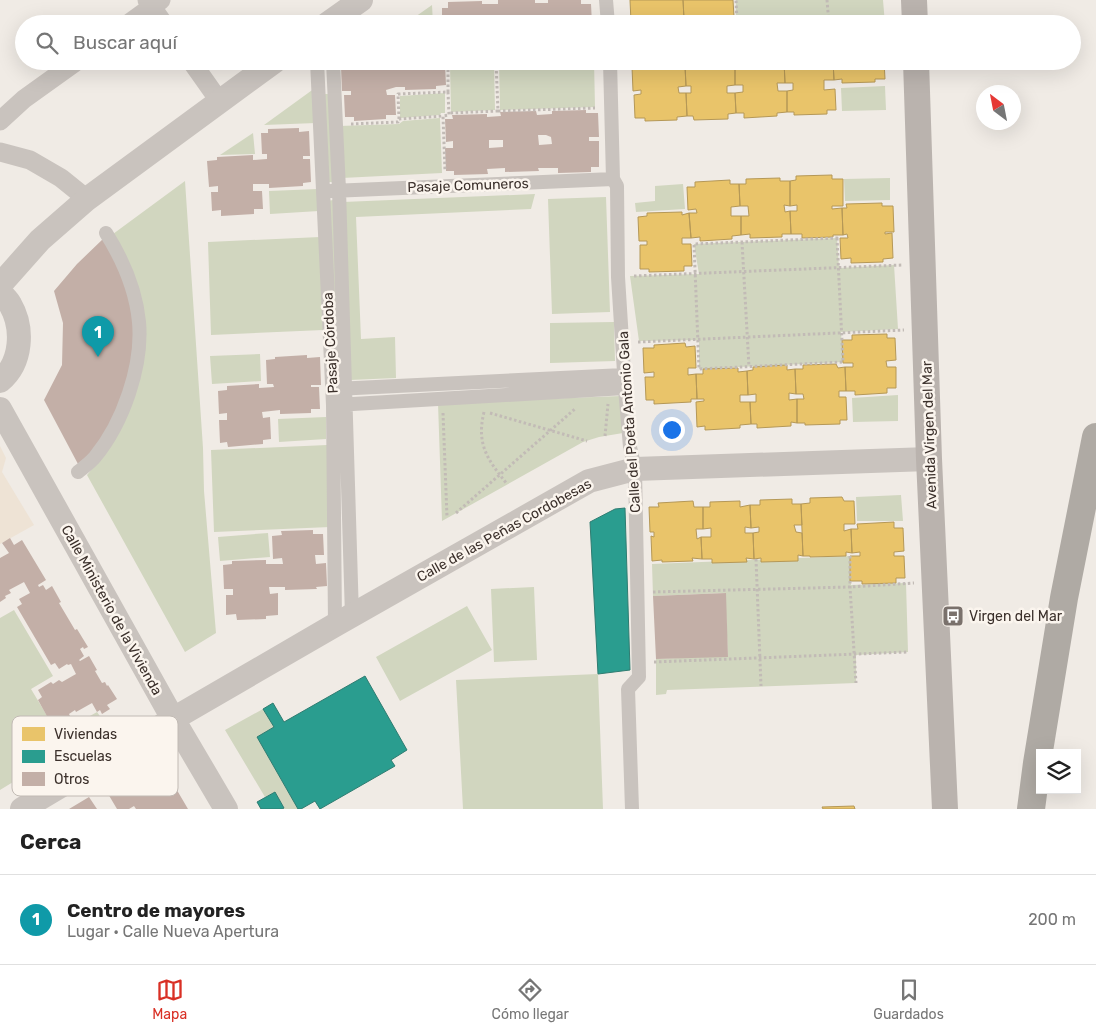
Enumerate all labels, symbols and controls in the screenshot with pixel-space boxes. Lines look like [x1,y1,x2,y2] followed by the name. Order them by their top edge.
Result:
[15,15,1081,70] search box
[33,29,61,57] icon: search
[73,31,177,54] text: Buscar aquí
[976,85,1021,130] north arrow
[407,175,529,196] street label: Pasaje Comuneros
[319,292,342,394] street label: Pasaje Córdoba
[82,316,114,357] pin: 1
[615,331,644,513] street label: Calle del Poeta Antonio Gala
[918,360,941,509] street label: Avenida Virgen del Mar
[659,417,685,443] your location
[414,475,595,586] street label: Calle de las Peñas Cordobesas
[58,522,166,698] street label: Calle Ministerio de la Vivienda
[941,604,965,628] bus stop icon: Virgen del Mar
[969,608,1063,625] place label: Virgen del Mar
[12,716,178,796] legend
[54,726,117,743] text: Viviendas
[54,748,112,765] text: Escuelas
[1036,749,1081,794] map controls
[1036,749,1081,794] button: layers
[54,771,89,788] text: Otros
[20,829,81,854] text: Cerca
[67,899,245,922] text: Centro de mayores
[32,910,40,929] text: 1
[1028,910,1076,929] text: 200 m
[67,922,279,941] text: Lugar · Calle Nueva Apertura
[152,976,187,1023] tab: Mapa
[492,976,569,1023] tab: Cómo llegar
[873,976,944,1023] tab: Guardados

